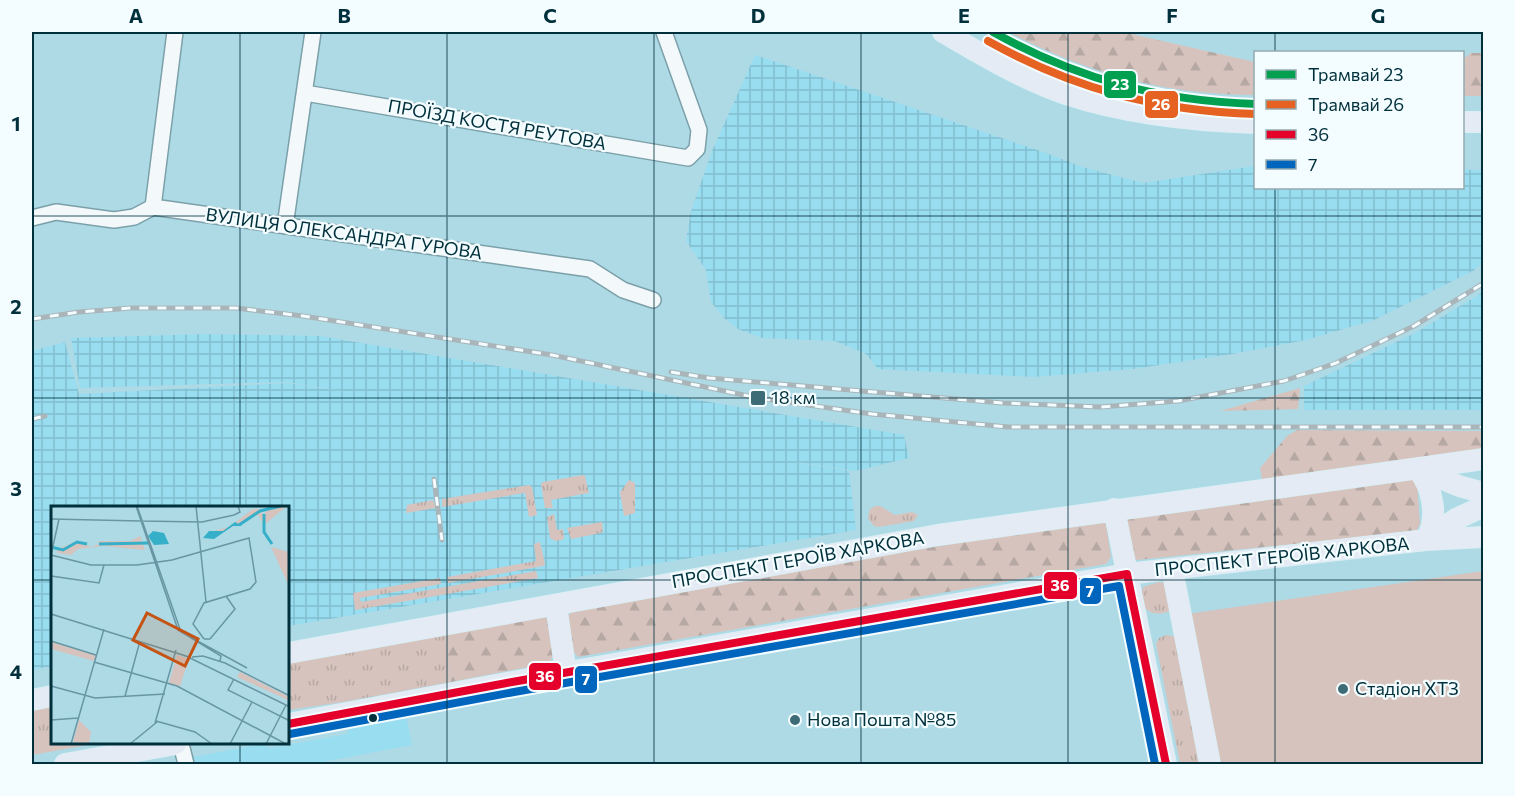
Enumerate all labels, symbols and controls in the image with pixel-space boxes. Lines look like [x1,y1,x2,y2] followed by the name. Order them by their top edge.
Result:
[129,3,143,27] text: A
[337,3,351,27] text: B
[543,3,557,27] text: C
[751,3,765,27] text: D
[958,3,970,27] text: E
[1166,3,1178,27] text: F
[1371,3,1385,27] text: G
[1254,51,1464,189] legend
[1308,63,1404,85] text: Трамвай 23
[1103,70,1137,99] line badge: 23
[1111,74,1129,93] text: 23
[1144,90,1179,119] line badge: 26
[1308,93,1404,115] text: Трамвай 26
[386,94,608,154] street label: ПРОЇЗД КОСТЯ РЕУТОВА
[1152,94,1171,113] text: 26
[11,111,21,135] text: 1
[1308,123,1329,145] text: 36
[1308,153,1318,175] text: 7
[204,203,484,263] street label: ВУЛИЦЯ ОЛЕКСАНДРА ГУРОВА
[10,294,22,318] text: 2
[771,386,816,408] place label: 18 км
[749,389,767,407] marker: 18 км
[10,476,22,500] text: 3
[51,506,290,745] inset map
[670,526,926,592] street label: ПРОСПЕКТ ГЕРОЇВ ХАРКОВА
[1153,532,1410,580] street label: ПРОСПЕКТ ГЕРОЇВ ХАРКОВА
[1043,571,1078,600] line badge: 36
[1050,575,1070,594] text: 36
[1079,577,1102,605] line badge: 7
[1086,581,1095,600] text: 7
[10,659,22,683] text: 4
[528,662,562,691] line badge: 36
[574,665,598,694] line badge: 7
[535,666,555,685] text: 36
[582,669,591,688] text: 7
[1355,677,1459,699] place label: Стадіон ХТЗ
[1336,682,1350,696] marker: Стадіон ХТЗ
[807,708,956,730] place label: Нова Пошта №85
[367,712,379,724] unlabelled marker
[788,713,802,727] marker: Нова Пошта №85

